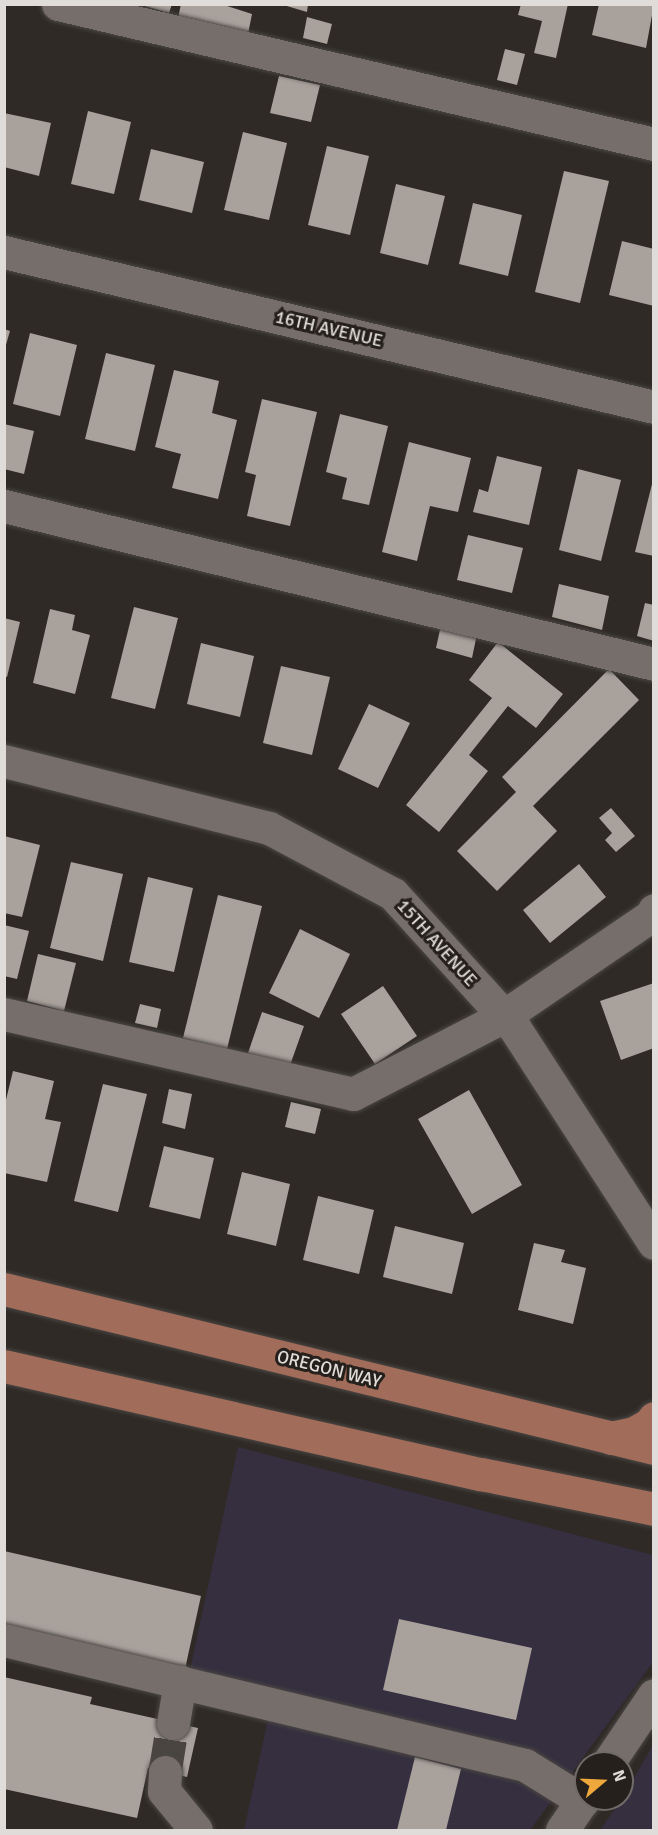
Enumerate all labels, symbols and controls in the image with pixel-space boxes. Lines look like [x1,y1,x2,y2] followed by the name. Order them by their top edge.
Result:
[273,306,385,352] street label: 16TH AVENUE
[392,895,482,991] street label: 15TH AVENUE
[275,1346,383,1392] street label: OREGON WAY
[574,1751,634,1811] north arrow
[608,1767,630,1784] text: N

